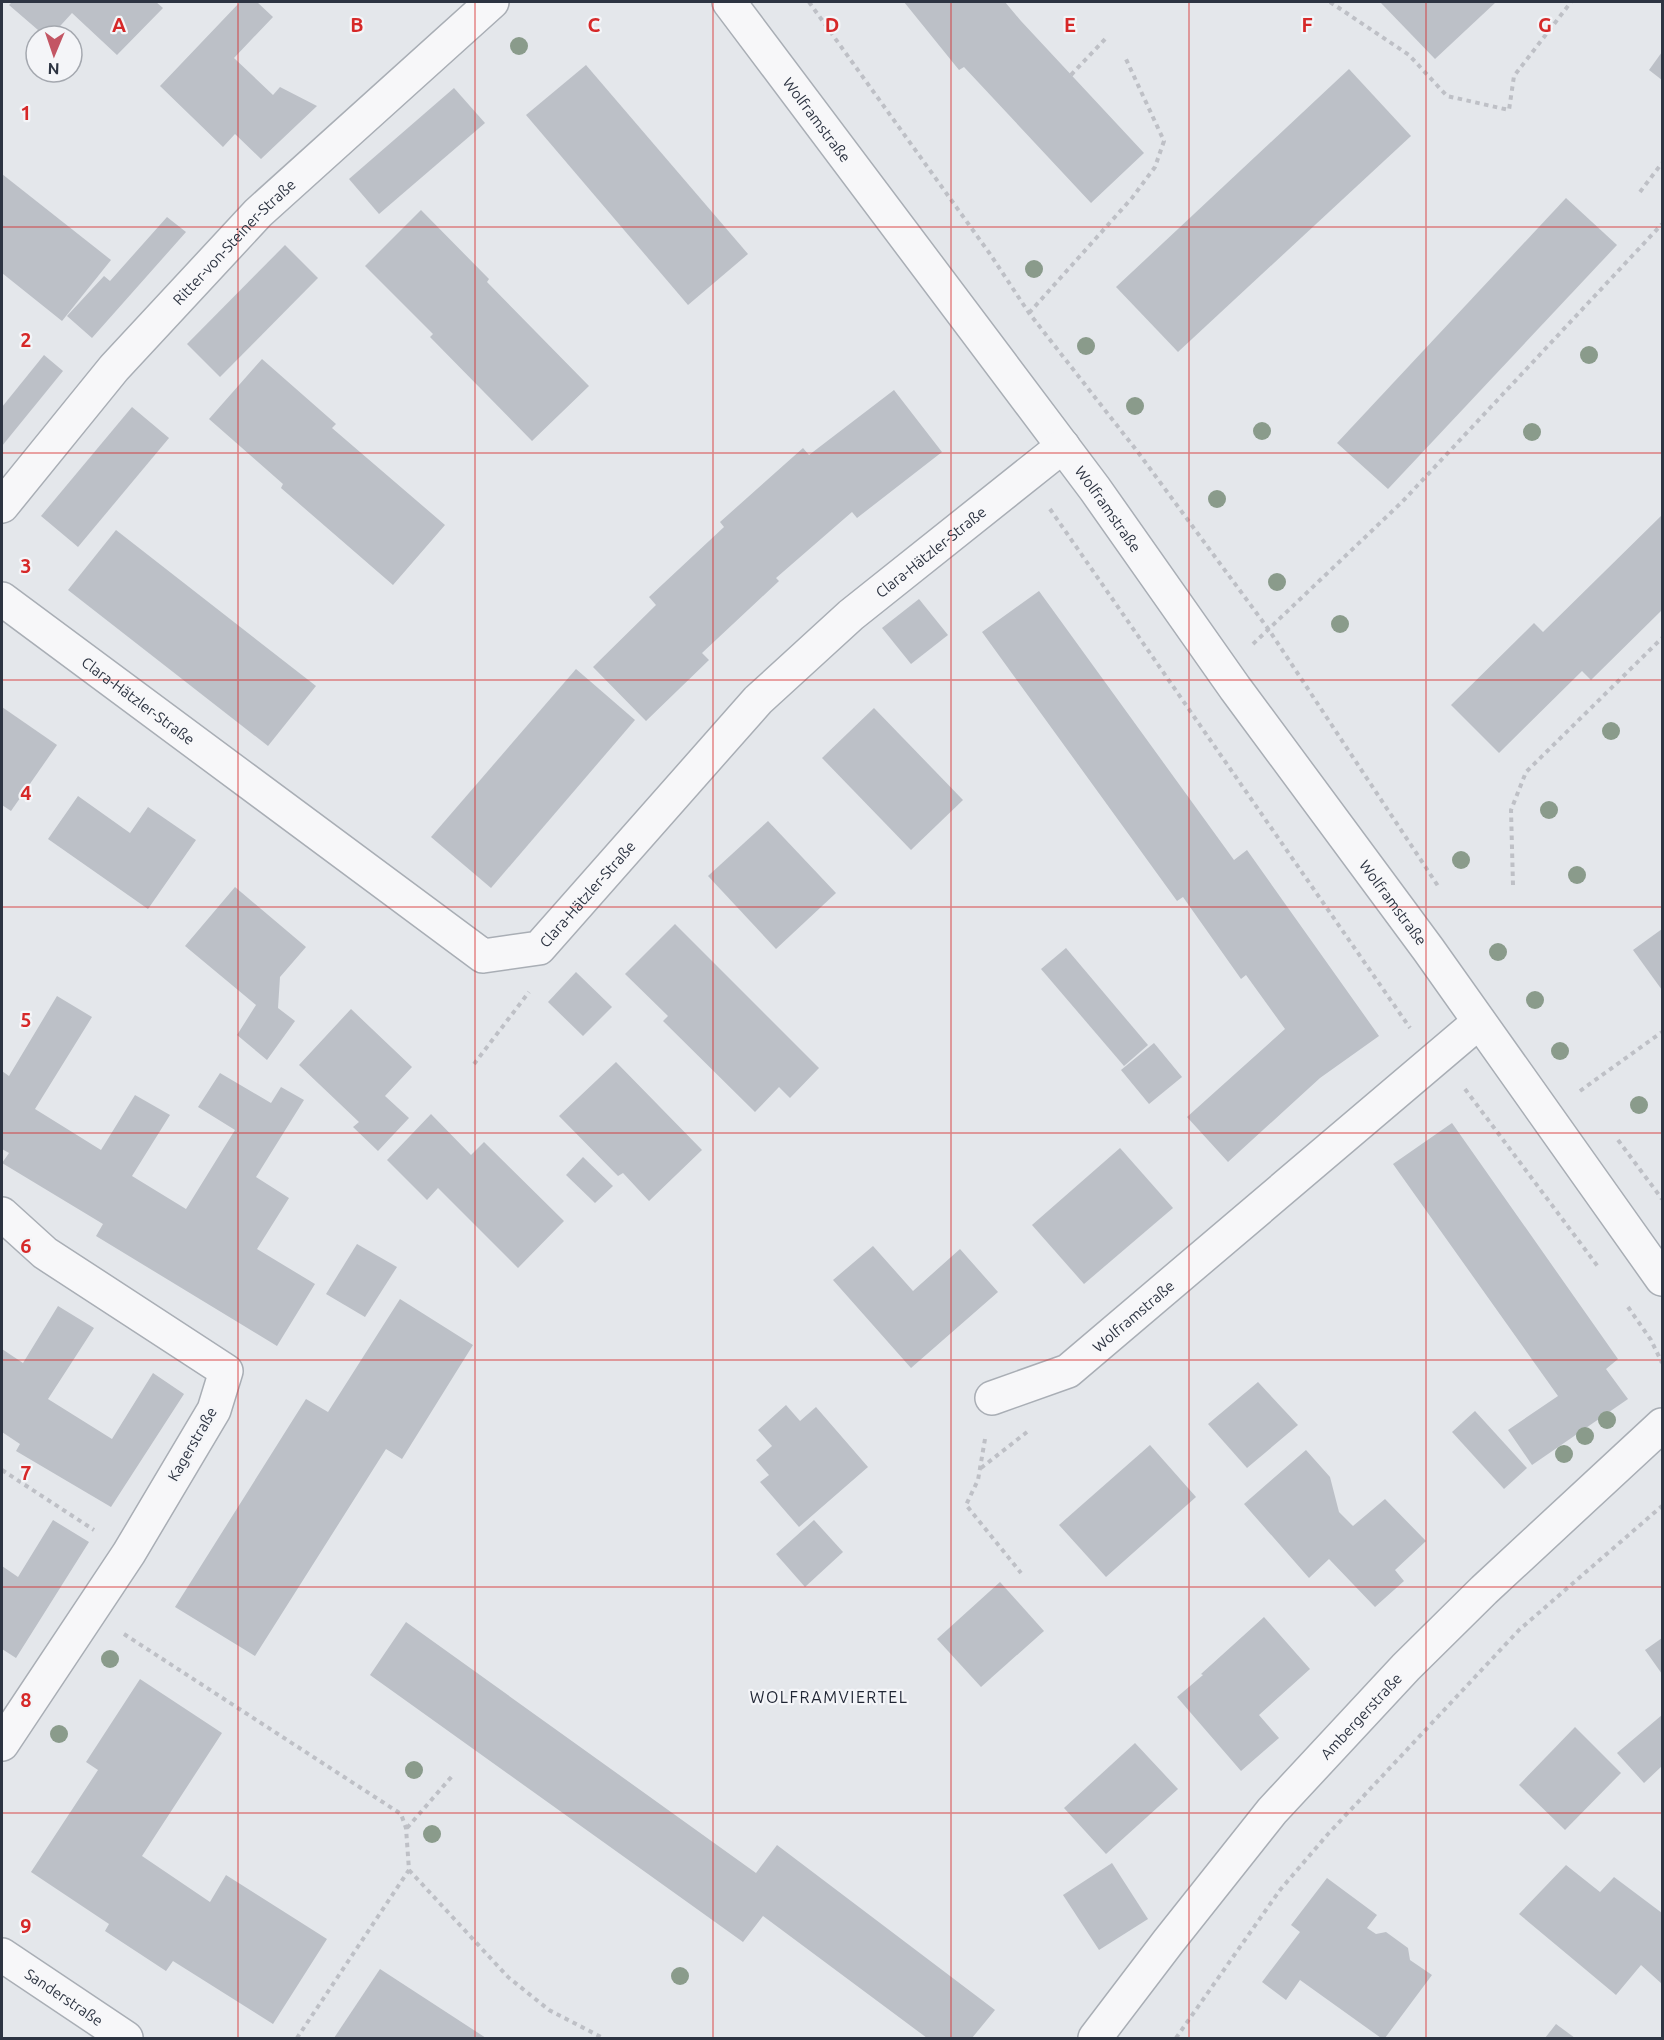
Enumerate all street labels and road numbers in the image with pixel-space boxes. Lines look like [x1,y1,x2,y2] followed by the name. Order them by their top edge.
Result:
[780,74,855,165] street label: Wolframstraße
[169,175,299,308] street label: Ritter-von-Steiner-Straße
[1072,462,1145,555] street label: Wolframstraße
[872,503,989,601] street label: Clara-Hätzler-Straße
[79,653,198,748] street label: Clara-Hätzler-Straße
[536,837,638,950] street label: Clara-Hätzler-Straße
[1356,856,1430,948] street label: Wolframstraße
[1089,1276,1177,1355] street label: Wolframstraße
[164,1404,220,1484] street label: Kagerstraße
[1317,1669,1405,1762] street label: Ambergerstraße
[22,1965,106,2029] street label: Sanderstraße

